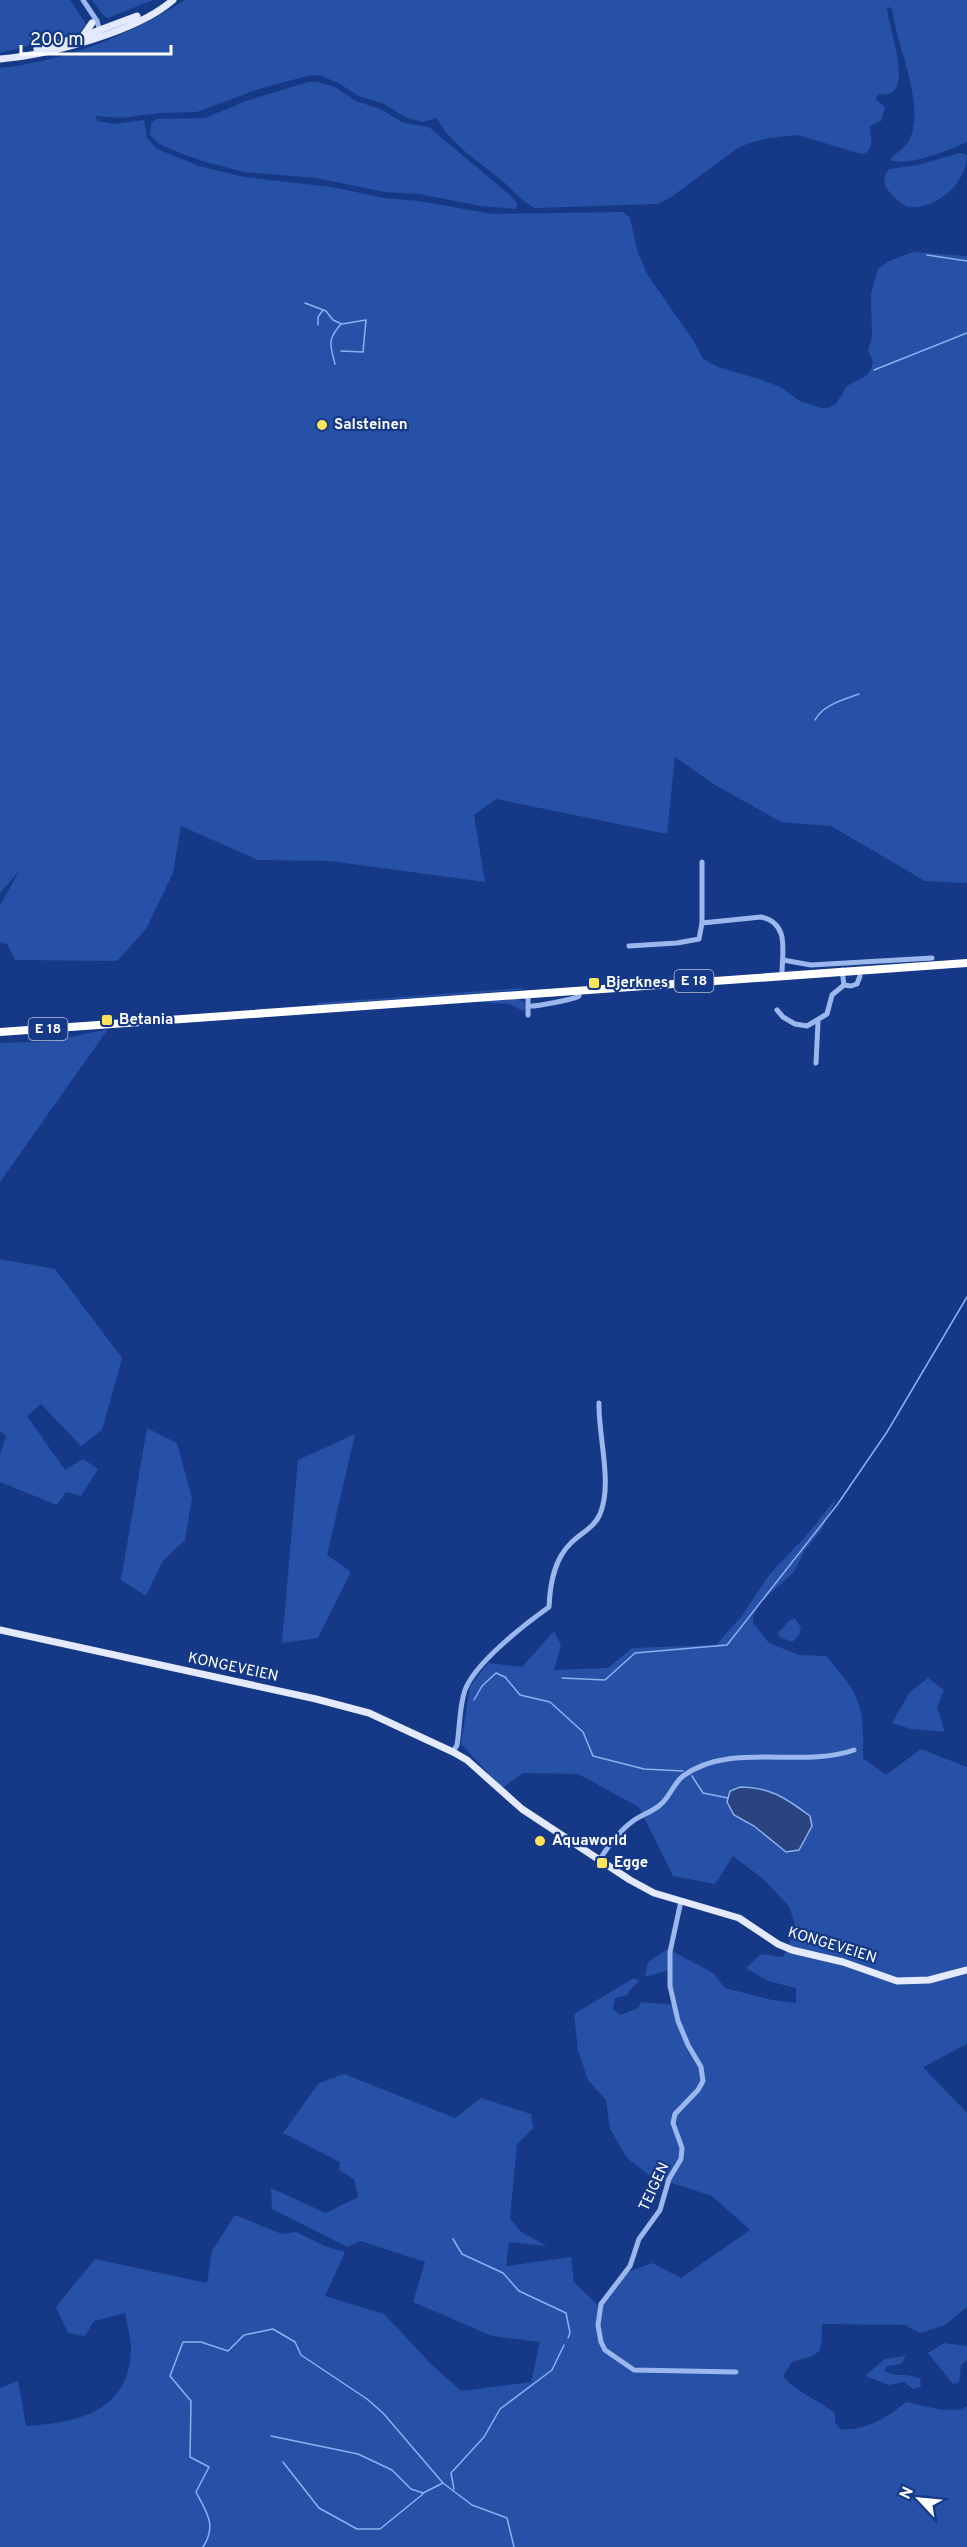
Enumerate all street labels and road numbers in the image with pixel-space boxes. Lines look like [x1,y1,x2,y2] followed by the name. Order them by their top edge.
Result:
[674,970,714,992] road number: E 18
[28,1018,68,1040] road number: E 18
[186,1649,280,1687] street label: KONGEVEIEN
[785,1923,879,1969] street label: KONGEVEIEN
[635,2160,675,2214] street label: TEIGEN

